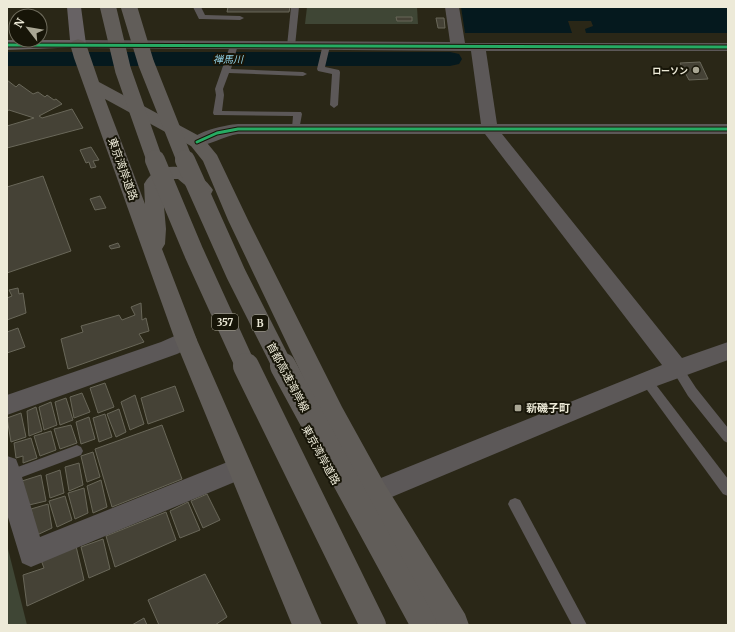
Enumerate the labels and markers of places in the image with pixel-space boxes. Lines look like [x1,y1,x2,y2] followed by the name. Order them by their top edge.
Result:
[652,65,688,76] place label: ローソン
[691,65,701,75] marker: ローソン
[526,401,570,415] place label: 新磯子町
[513,403,523,413] marker: 新磯子町

